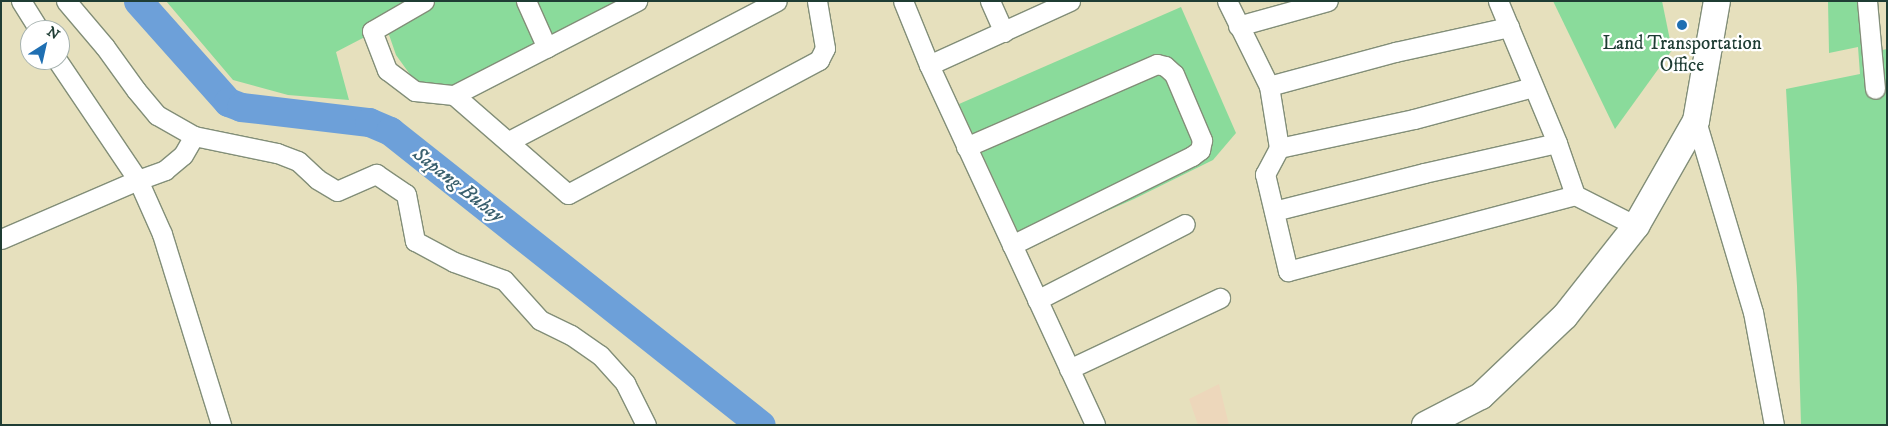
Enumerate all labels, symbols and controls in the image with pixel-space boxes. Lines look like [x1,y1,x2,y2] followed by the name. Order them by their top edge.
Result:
[1676,19,1688,31] marker: Land Transportation Office
[20,20,70,70] north arrow
[43,23,63,44] text: N
[1602,33,1762,77] place label: Land Transportation Office
[408,142,508,228] water label: Sapang Buhay

